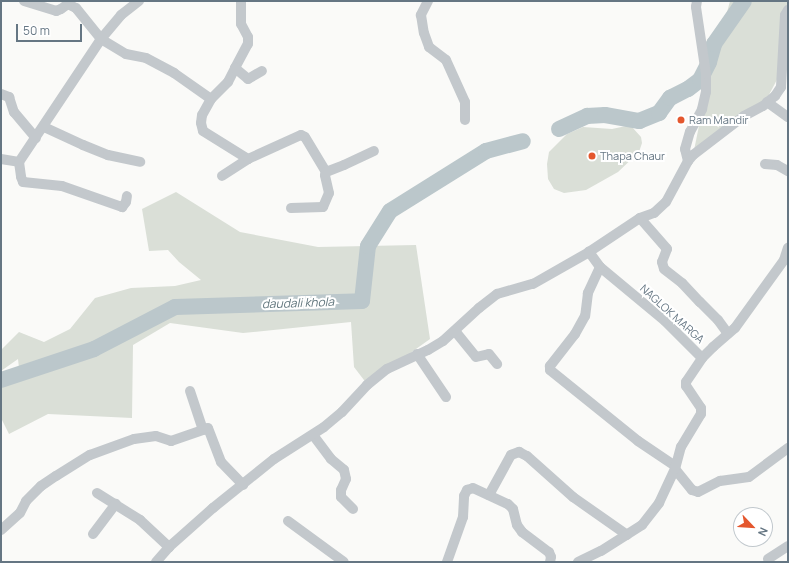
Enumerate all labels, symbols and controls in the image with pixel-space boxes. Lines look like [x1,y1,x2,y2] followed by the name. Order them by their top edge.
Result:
[18,16,84,42] scale bar
[23,22,50,39] text: 50 m
[689,113,748,127] place label: Ram Mandir
[676,115,686,125] marker: Ram Mandir
[600,149,665,163] place label: Thapa Chaur
[587,151,597,161] marker: Thapa Chaur
[637,282,707,346] street label: NAGLOK MARGA
[262,295,334,311] water label: daudali khola
[733,507,773,547] north arrow
[755,525,772,539] text: N

